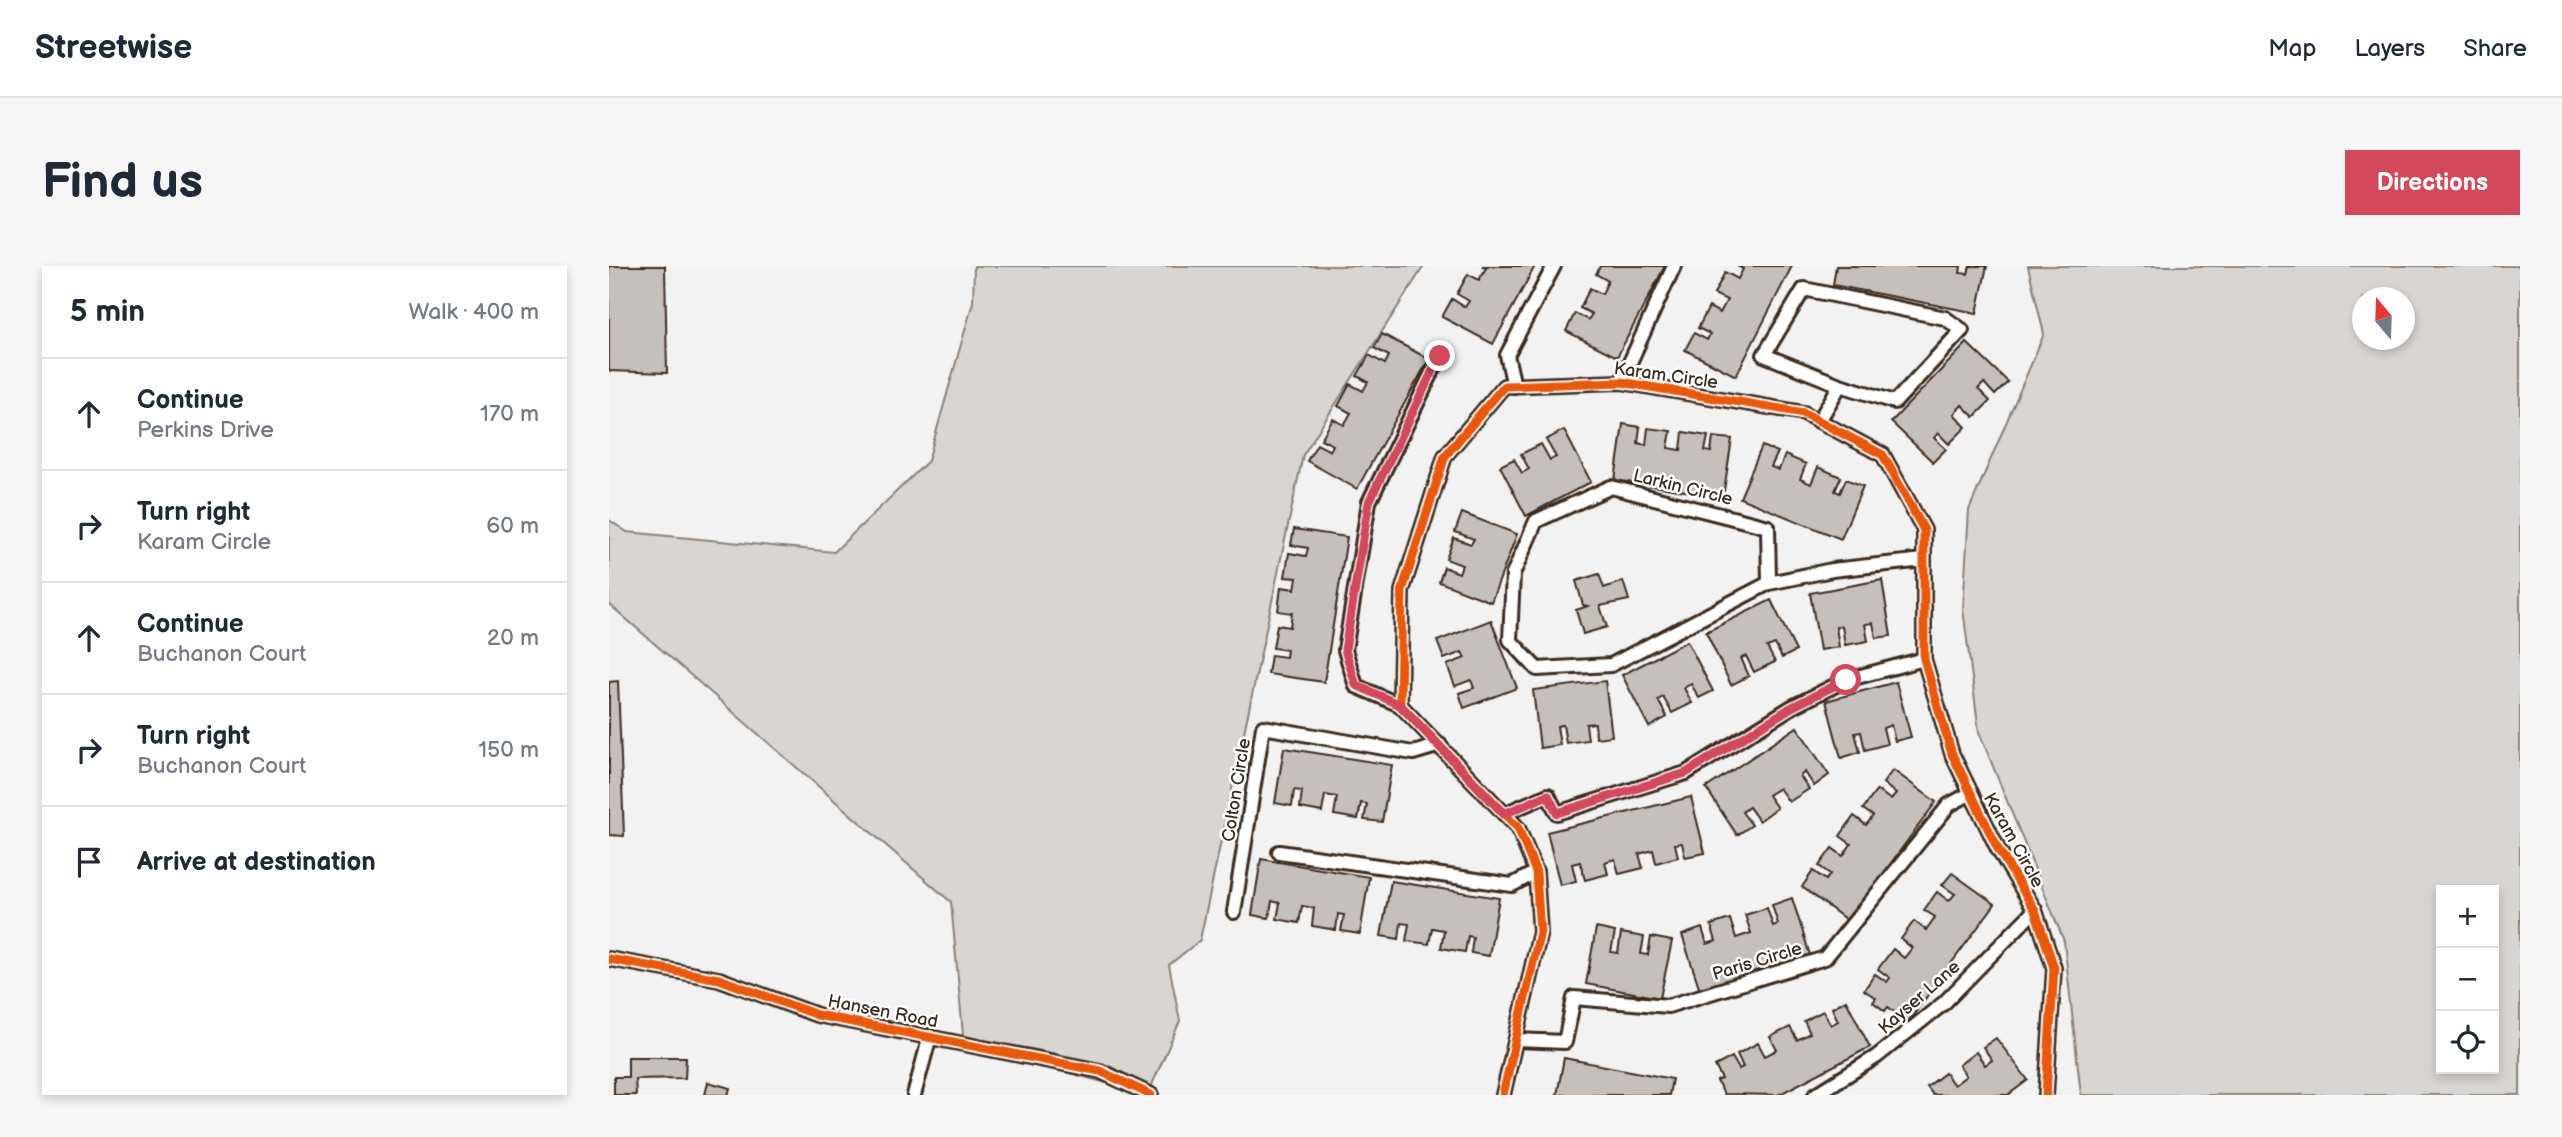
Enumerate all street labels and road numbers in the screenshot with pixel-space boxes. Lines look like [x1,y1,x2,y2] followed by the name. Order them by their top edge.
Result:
[1612,358,1720,393] street label: Karam Circle
[1631,465,1735,510] street label: Larkin Circle
[1218,736,1255,843] street label: Colton Circle
[1979,789,2048,892] street label: Karam Circle
[1710,938,1805,985] street label: Paris Circle
[1874,956,1965,1039] street label: Kayser Lane
[826,991,940,1032] street label: Hansen Road

